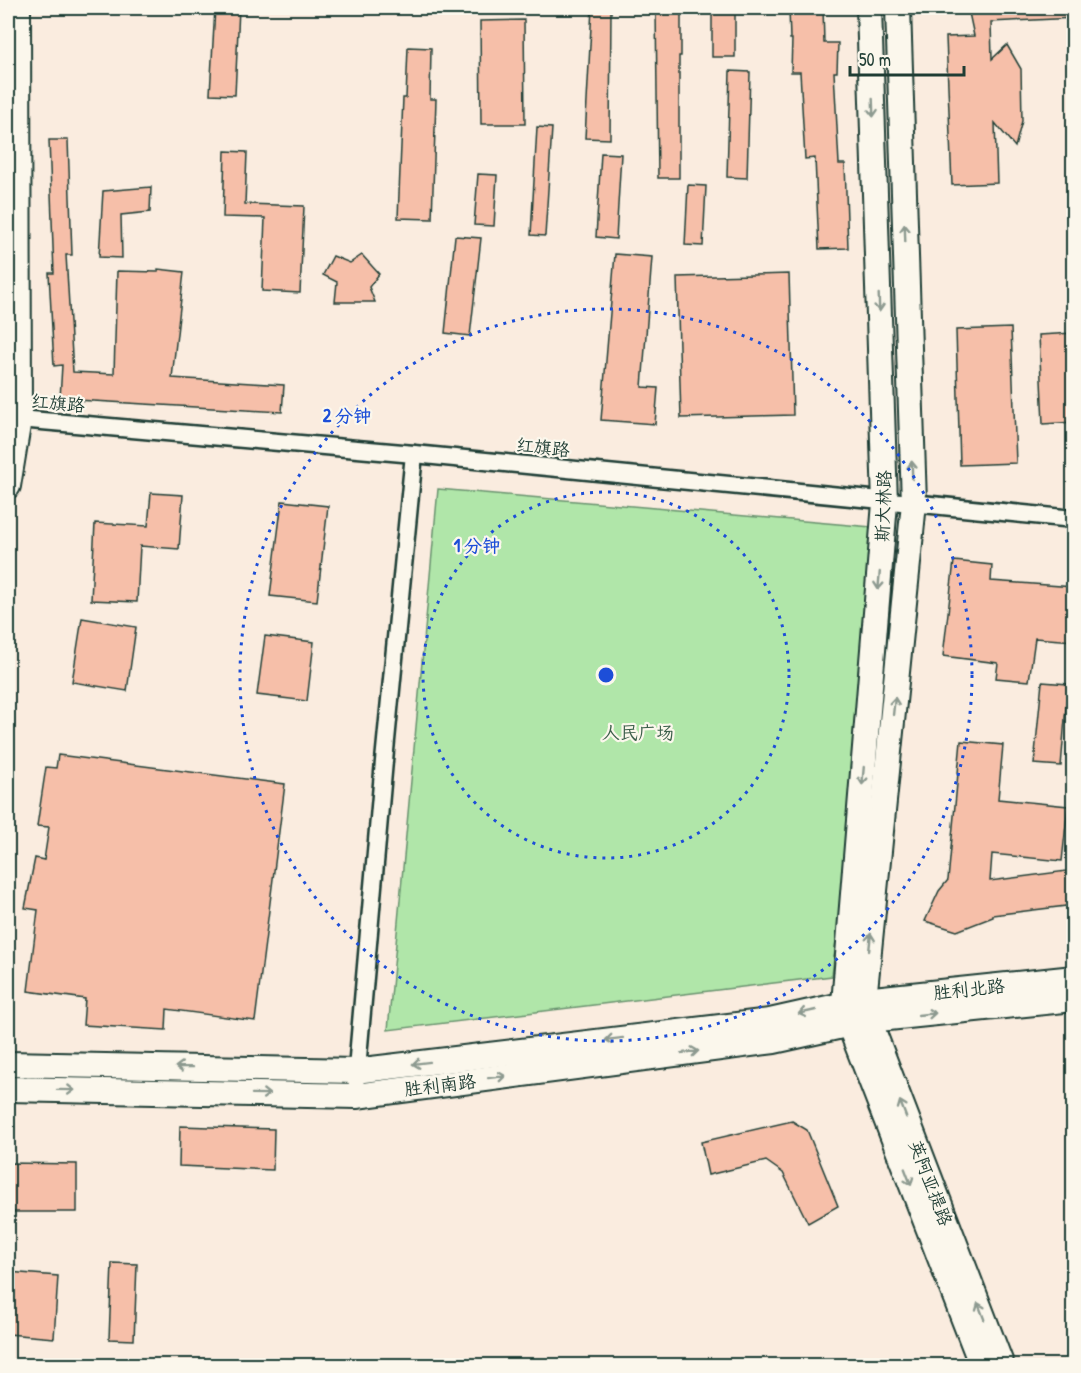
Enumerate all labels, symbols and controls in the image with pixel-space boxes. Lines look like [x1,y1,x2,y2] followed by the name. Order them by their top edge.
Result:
[850,39,964,77] scale bar
[859,47,891,72] text: 50 m
[867,97,878,117] one-way arrow
[899,223,911,243] one-way arrow
[873,292,885,312] one-way arrow
[30,388,86,418] street label: 红旗路
[323,403,371,428] text: 2 分钟
[515,432,571,462] street label: 红旗路
[907,460,918,480] one-way arrow
[869,470,897,542] street label: 斯大林路
[454,533,500,558] text: 1 分钟
[873,571,884,591] one-way arrow
[596,665,616,685] centre of rings
[888,696,899,716] one-way arrow
[602,720,674,745] park label: 人民广场
[857,765,868,785] one-way arrow
[865,932,876,952] one-way arrow
[932,973,1006,1005] street label: 胜利北路
[798,1007,817,1019] one-way arrow
[916,1009,936,1020] one-way arrow
[605,1034,625,1045] one-way arrow
[680,1046,699,1057] one-way arrow
[411,1057,431,1068] one-way arrow
[175,1061,195,1073] one-way arrow
[403,1068,477,1102] street label: 胜利南路
[486,1072,506,1083] one-way arrow
[55,1084,75,1096] one-way arrow
[250,1088,270,1100] one-way arrow
[897,1101,908,1119] one-way arrow
[903,1137,959,1229] street label: 英阿亚提路
[903,1167,914,1186] one-way arrow
[975,1302,986,1321] one-way arrow

